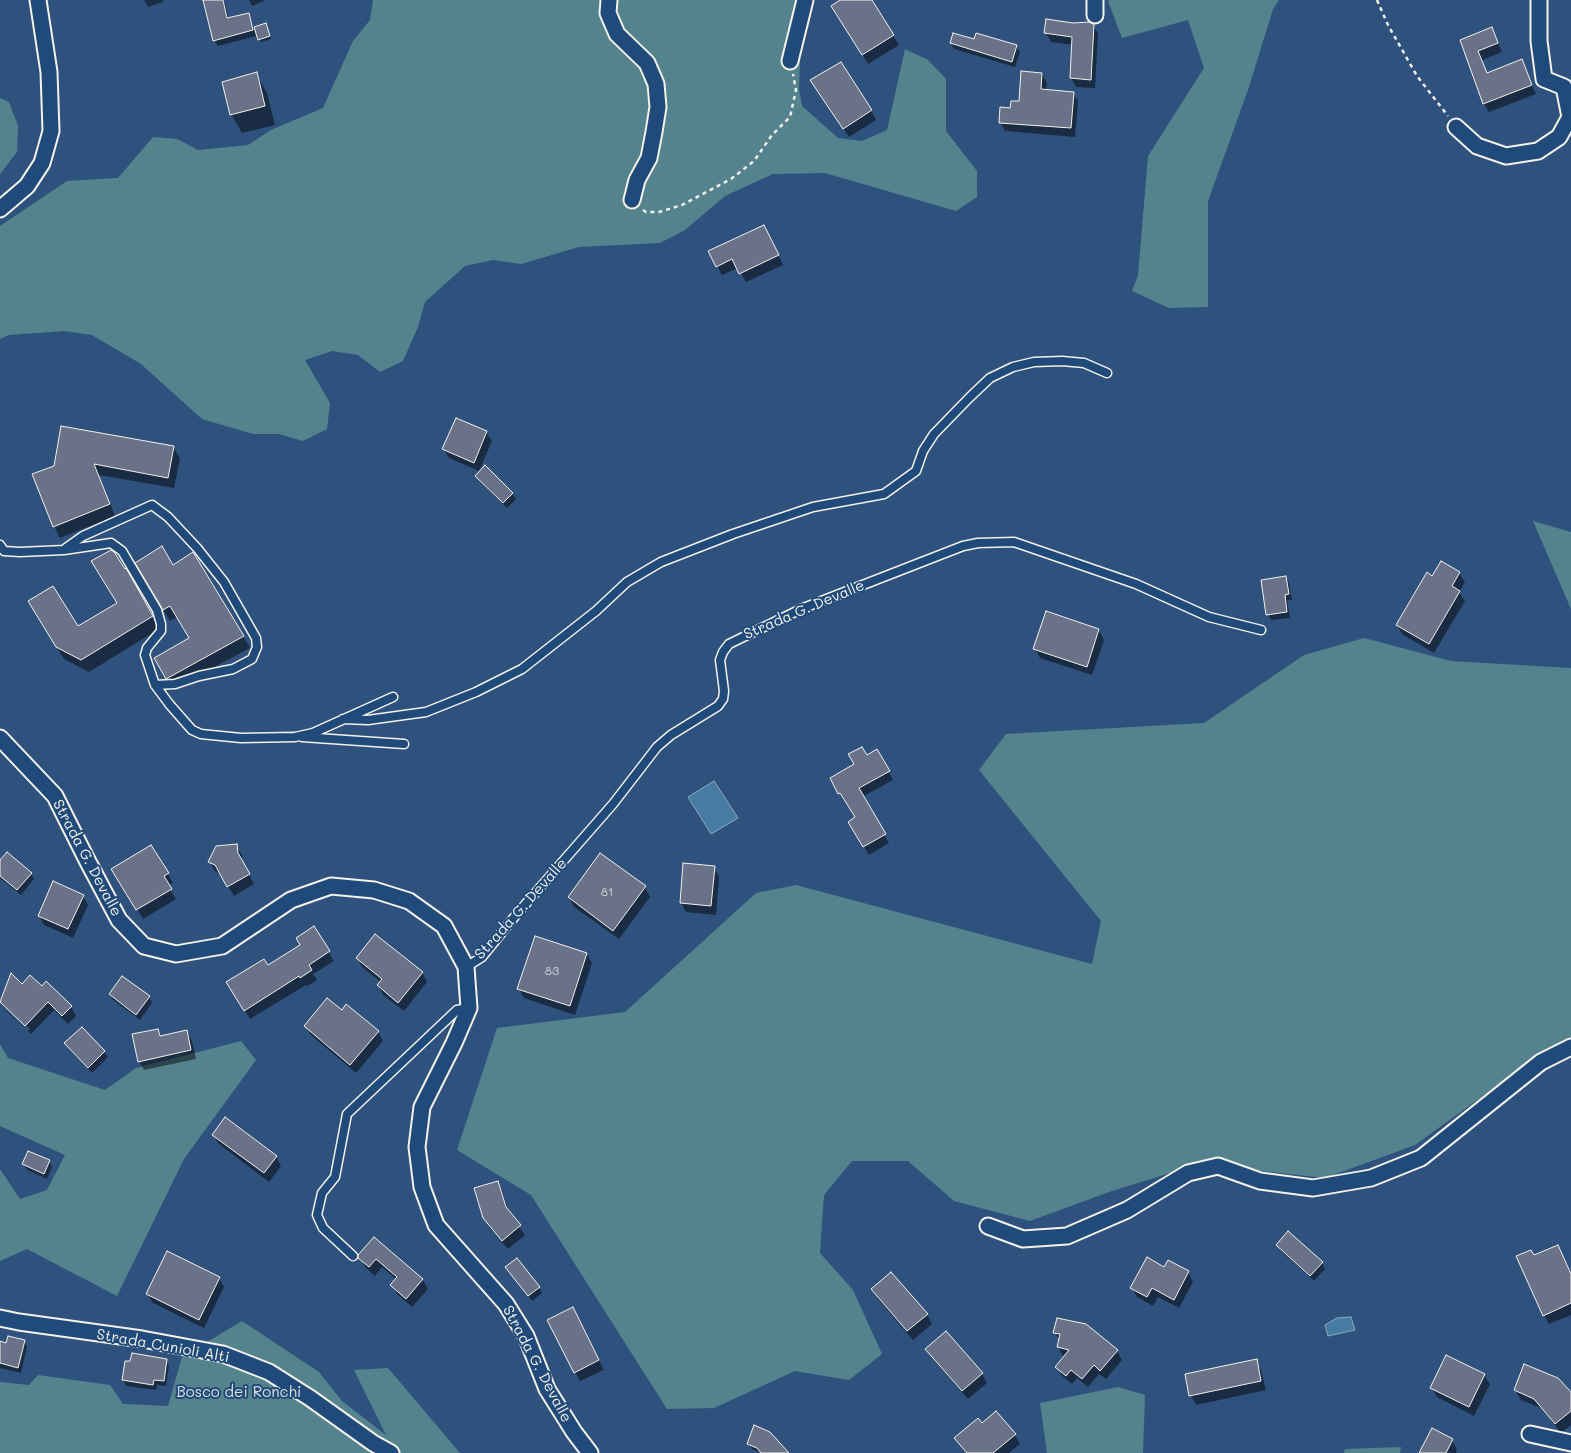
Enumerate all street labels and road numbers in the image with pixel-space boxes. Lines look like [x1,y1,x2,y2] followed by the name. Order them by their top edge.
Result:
[741,576,867,644] street label: Strada G. Devalle
[49,797,125,919] street label: Strada G. Devalle
[471,855,571,963] street label: Strada G. Devalle
[499,1303,575,1425] street label: Strada G. Devalle
[95,1325,231,1367] street label: Strada Cunioli Alti

